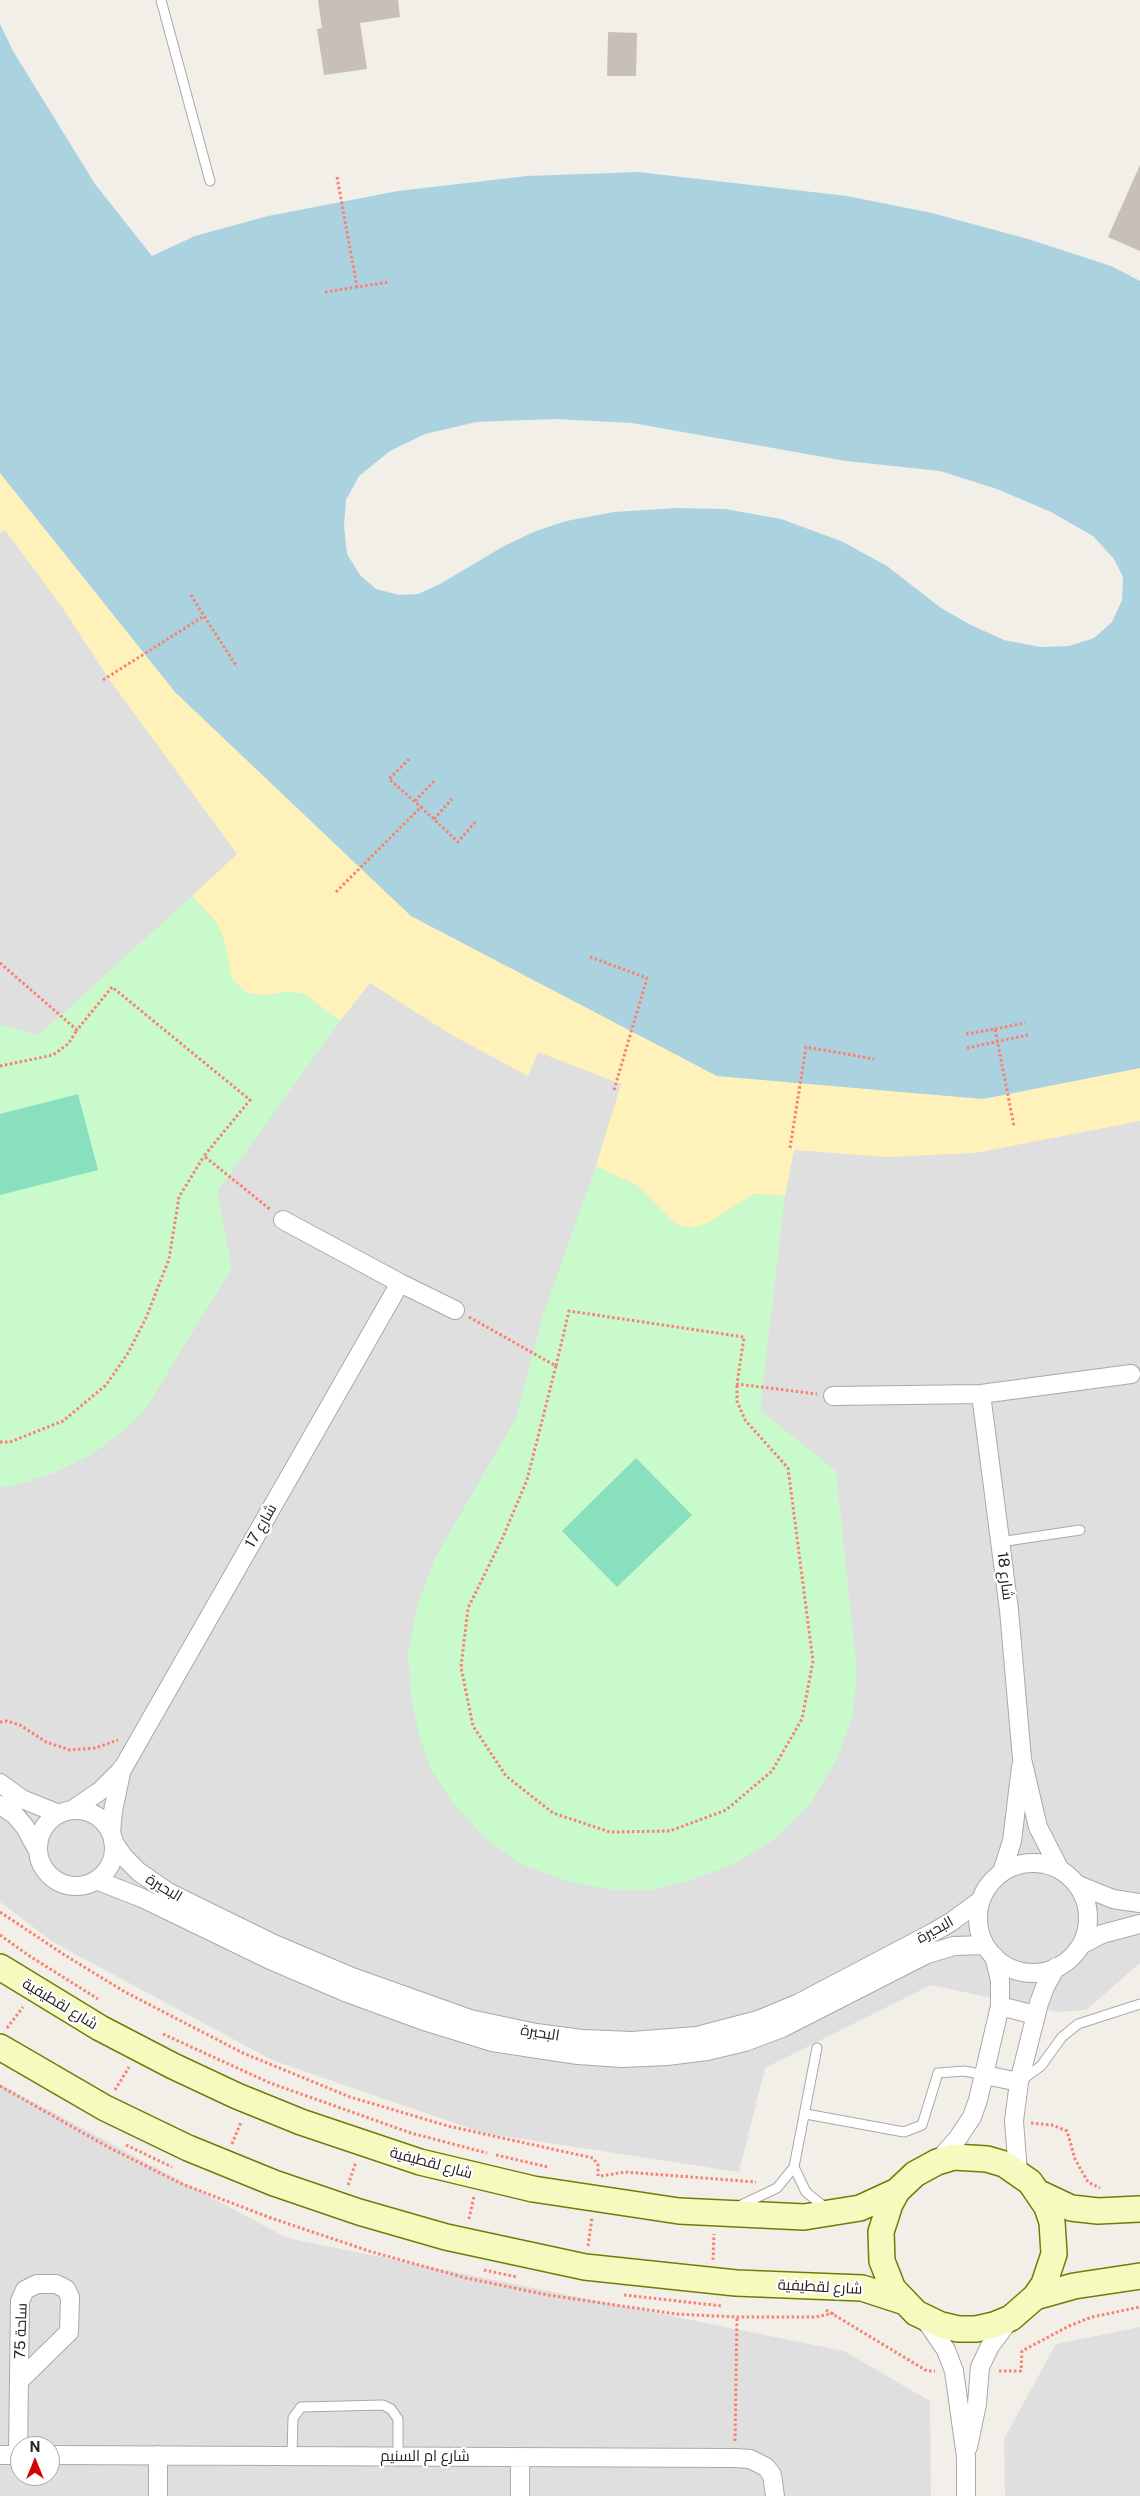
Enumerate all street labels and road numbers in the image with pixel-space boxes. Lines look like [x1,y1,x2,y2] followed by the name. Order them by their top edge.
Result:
[241,1501,281,1551] street label: شارع 17
[993,1551,1017,1601] street label: شارع 18
[143,1870,185,1906] street label: البحيرة
[913,1913,957,1947] street label: البحيرة
[19,1974,101,2034] street label: شارع لقطيفية
[519,2021,561,2045] street label: البحيرة
[388,2143,474,2183] street label: شارع لقطيفية
[777,2276,863,2298] street label: شارع لقطيفية
[11,2303,31,2359] street label: ساحة 75
[380,2447,470,2465] street label: شارع ام السنيم

